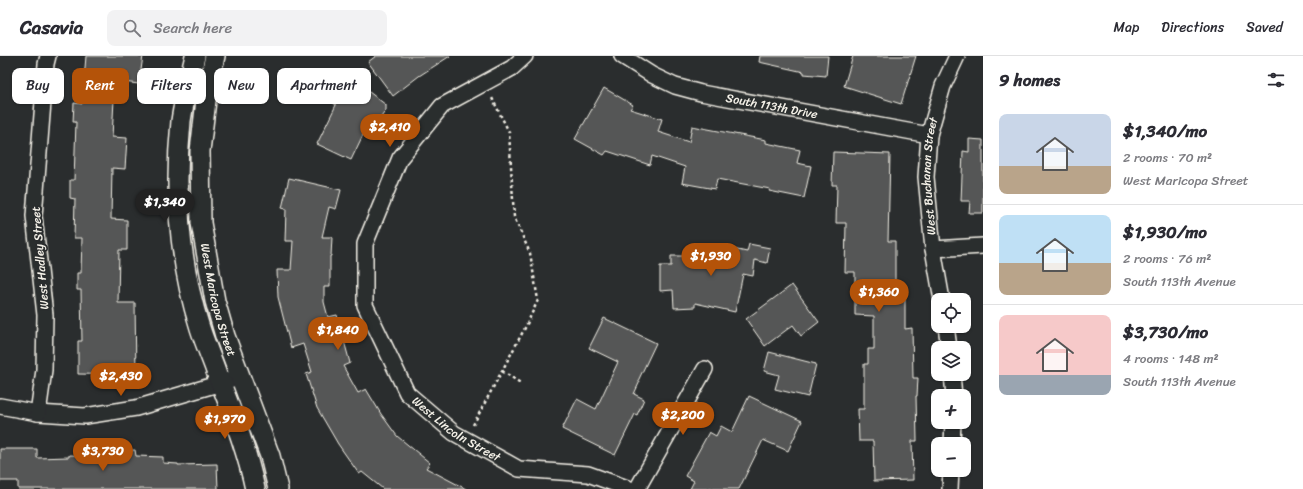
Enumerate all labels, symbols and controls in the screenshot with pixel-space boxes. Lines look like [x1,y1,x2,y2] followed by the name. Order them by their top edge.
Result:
[107,10,387,46] search box
[20,11,83,44] text: Casavia
[153,15,232,41] text: Search here
[1113,15,1139,40] text: Map
[1161,15,1224,40] text: Directions
[1246,15,1283,40] text: Saved
[121,17,143,39] icon: search
[999,65,1060,95] text: 9 homes
[12,68,64,104] chip: Buy
[72,68,129,104] chip: Rent
[137,68,206,104] chip: Filters
[214,68,269,104] chip: New
[277,68,371,104] chip: Apartment
[1265,69,1287,91] icon: filters
[724,87,820,125] street label: South 113th Drive
[357,114,423,148] pin: $2,410
[915,114,945,236] street label: West Buchanan Street
[369,115,411,138] text: $2,410
[1123,116,1207,146] text: $1,340/mo
[1031,130,1079,178] icon: home
[1123,146,1212,169] text: 2 rooms · 70 m²
[1123,169,1249,192] text: West Maricopa Street
[132,189,198,223] pin: $1,340
[144,190,186,213] text: $1,340
[25,205,55,311] street label: West Hadley Street
[1123,217,1207,247] text: $1,930/mo
[1031,231,1079,279] icon: home
[194,241,243,360] street label: West Maricopa Street
[678,243,744,277] pin: $1,930
[690,244,732,267] text: $1,930
[1123,247,1211,270] text: 2 rooms · 76 m²
[1123,270,1236,293] text: South 113th Avenue
[846,279,912,313] pin: $1,360
[859,280,899,303] text: $1,360
[931,293,971,477] map controls
[931,293,971,333] button: locate
[305,317,371,351] pin: $1,840
[1123,317,1208,347] text: $3,730/mo
[317,318,359,341] text: $1,840
[1031,331,1079,379] icon: home
[931,341,971,381] button: layers
[1123,347,1219,370] text: 4 rooms · 148 m²
[88,363,154,397] pin: $2,430
[99,364,143,387] text: $2,430
[1123,370,1236,393] text: South 113th Avenue
[931,389,971,429] button: +
[407,391,506,468] street label: West Lincoln Street
[650,402,716,436] pin: $2,200
[661,403,705,426] text: $2,200
[192,406,258,440] pin: $1,970
[204,407,246,430] text: $1,970
[931,437,971,477] button: −
[70,438,136,472] pin: $3,730
[82,439,124,462] text: $3,730

